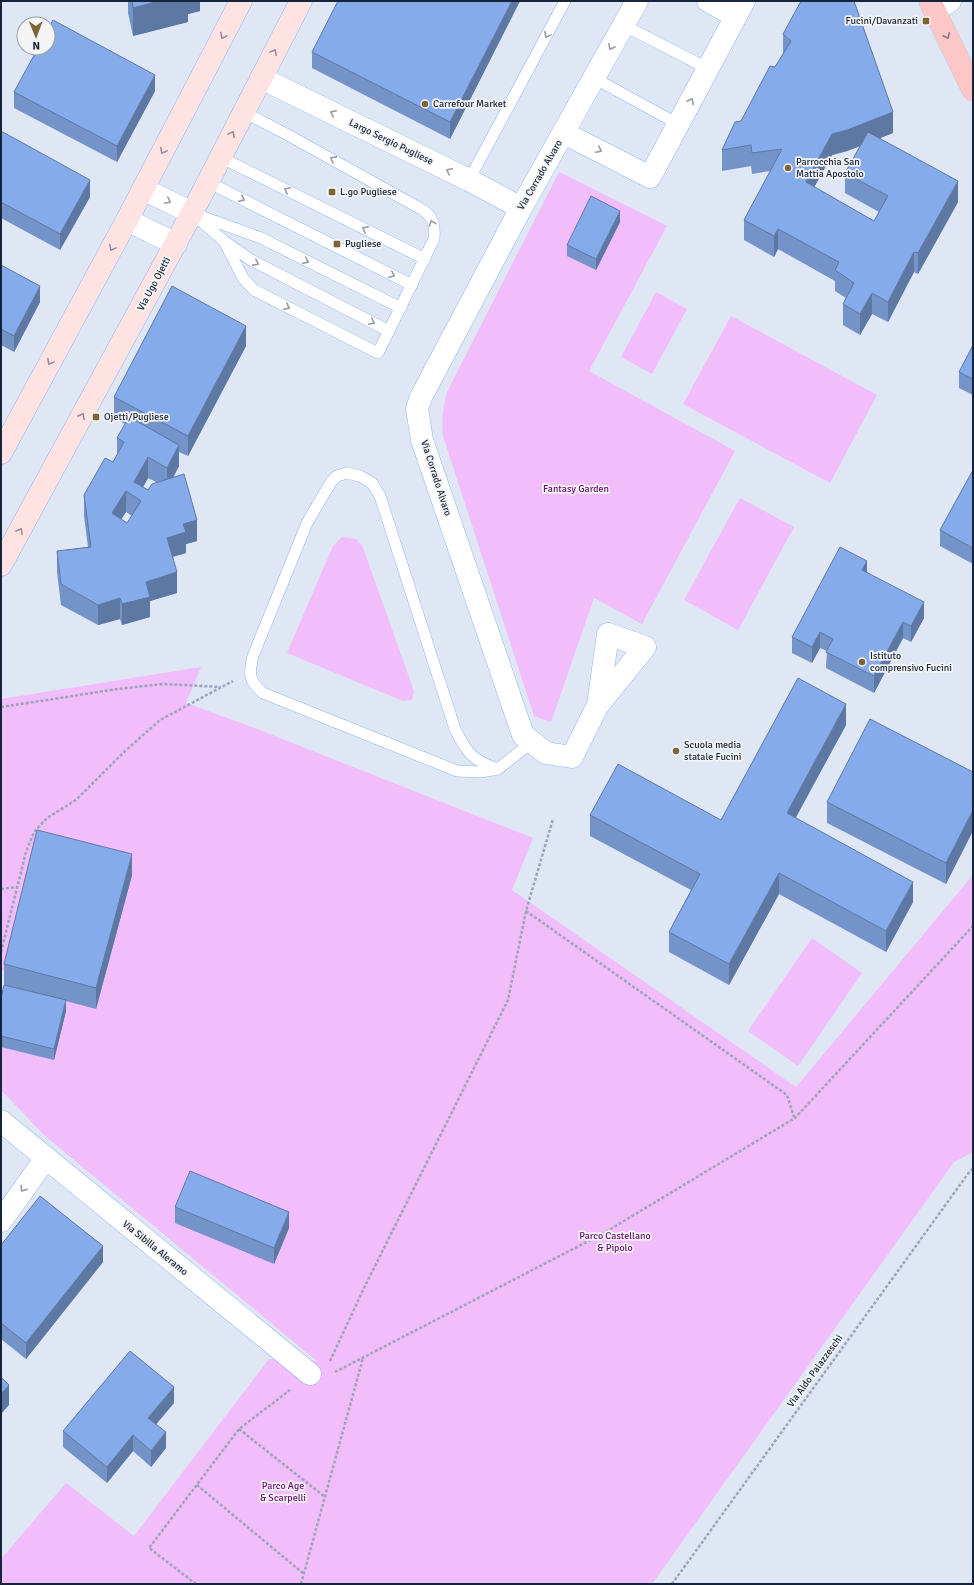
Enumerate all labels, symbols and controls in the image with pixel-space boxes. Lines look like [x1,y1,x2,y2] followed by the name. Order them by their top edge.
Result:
[846,15,918,27] place label: Fucini/Davanzati
[16,16,56,56] north arrow
[921,16,931,26] marker: Fucini/Davanzati
[220,31,228,39] one-way arrow
[544,31,551,38] one-way arrow
[942,32,950,39] one-way arrow
[32,39,40,52] text: N
[608,43,616,50] one-way arrow
[269,49,277,56] one-way arrow
[686,97,693,105] one-way arrow
[433,98,507,110] place label: Carrefour Market
[420,99,430,109] marker: Carrefour Market
[329,110,337,118] one-way arrow
[347,116,435,168] street label: Largo Sergio Pugliese
[227,131,235,138] one-way arrow
[515,138,565,212] street label: Via Corrado Alvaro
[595,146,602,153] one-way arrow
[160,147,168,154] one-way arrow
[796,156,864,180] place label: Parrocchia San Mattia Apostolo
[330,157,337,164] one-way arrow
[783,163,793,173] marker: Parrocchia San Mattia Apostolo
[446,168,454,176] one-way arrow
[340,186,397,198] place label: L.go Pugliese
[284,187,291,195] one-way arrow
[327,187,337,197] marker: L.go Pugliese
[238,194,246,202] one-way arrow
[163,196,171,204] one-way arrow
[429,219,437,226] one-way arrow
[362,226,369,234] one-way arrow
[345,238,381,250] place label: Pugliese
[332,239,342,249] marker: Pugliese
[109,244,116,251] one-way arrow
[135,255,173,313] street label: Via Ugo Ojetti
[301,256,309,263] one-way arrow
[252,258,259,266] one-way arrow
[388,270,395,278] one-way arrow
[283,302,290,310] one-way arrow
[368,317,375,325] one-way arrow
[47,358,54,366] one-way arrow
[104,411,169,423] place label: Ojetti/Pugliese
[91,412,101,422] marker: Ojetti/Pugliese
[77,413,85,421] one-way arrow
[418,439,454,517] street label: Via Corrado Alvaro
[543,483,609,495] park label: Fantasy Garden
[15,527,22,535] one-way arrow
[870,650,952,674] place label: Istituto comprensivo Fucini
[857,657,867,667] marker: Istituto comprensivo Fucini
[684,739,742,763] place label: Scuola media statale Fucini
[671,746,681,756] marker: Scuola media statale Fucini
[21,1185,28,1192] one-way arrow
[120,1218,190,1278] street label: Via Sibilla Aleramo
[579,1230,651,1254] park label: Parco Castellano & Pipolo
[785,1332,845,1410] street label: Via Aldo Palazzeschi
[260,1480,306,1504] park label: Parco Age & Scarpelli

